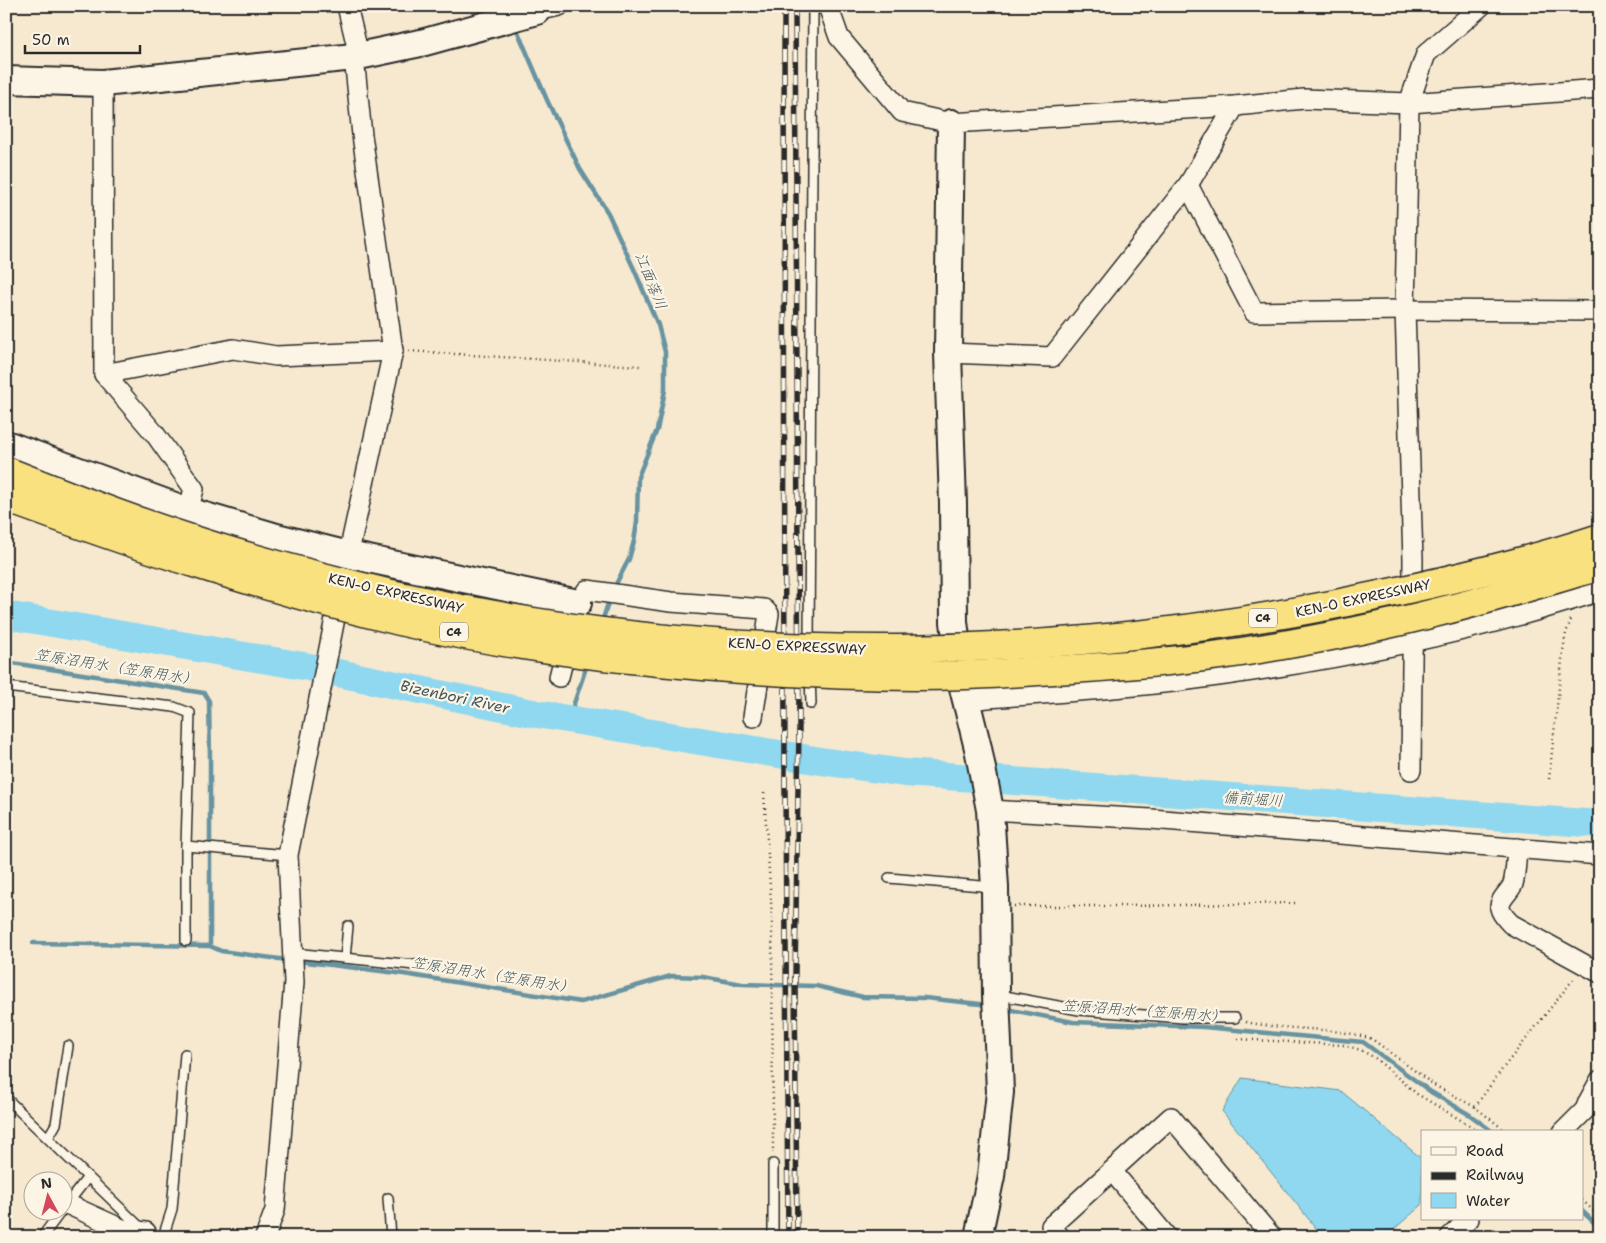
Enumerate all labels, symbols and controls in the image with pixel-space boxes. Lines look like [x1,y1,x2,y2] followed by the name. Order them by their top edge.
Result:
[25,22,140,54] scale bar
[32,30,70,50] text: 50 m
[630,249,672,313] water label: 江面落川
[327,569,466,617] street label: KEN-O EXPRESSWAY
[1294,575,1433,621] street label: KEN-O EXPRESSWAY
[1249,608,1277,628] road number: C4
[440,622,468,642] road number: C4
[728,633,867,659] street label: KEN-O EXPRESSWAY
[33,644,199,690] water label: 笠原沼用水（笠原用水）
[398,676,512,719] water label: Bizenbori River
[1222,787,1284,811] water label: 備前堀川
[410,952,576,998] water label: 笠原沼用水（笠原用水）
[1061,995,1227,1027] water label: 笠原沼用水（笠原用水）
[1421,1130,1584,1220] legend
[1466,1141,1504,1161] text: Road
[1466,1165,1524,1185] text: Railway
[22,1170,72,1220] north arrow
[40,1173,53,1193] text: N
[1466,1191,1510,1211] text: Water

